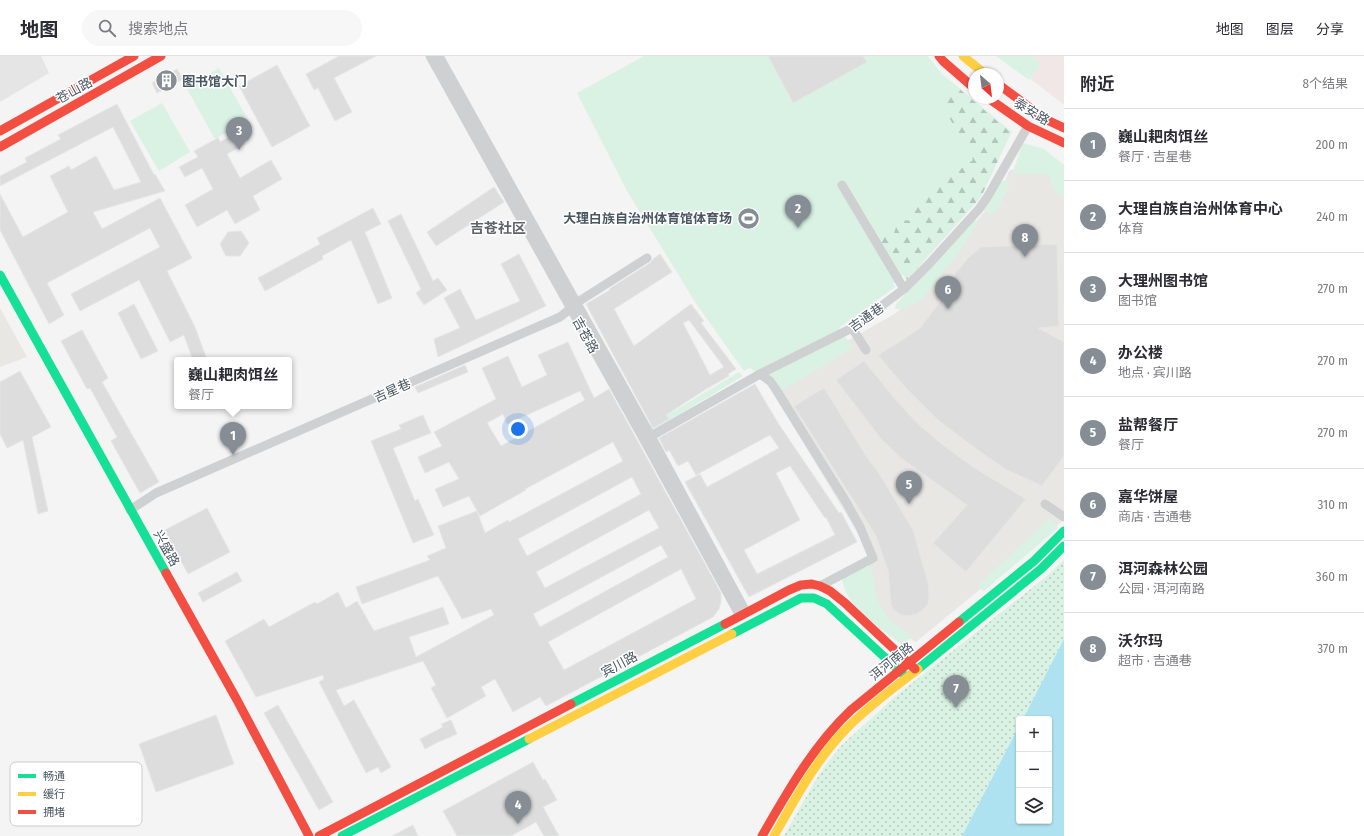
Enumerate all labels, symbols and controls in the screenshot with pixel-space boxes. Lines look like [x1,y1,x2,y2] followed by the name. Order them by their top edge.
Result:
[82,10,362,46] search box
[96,17,118,39] icon: search
[20,18,58,41] text: 地图
[128,20,188,38] text: 搜索地点
[1216,21,1244,38] text: 地图
[1266,21,1294,38] text: 图层
[1316,21,1344,38] text: 分享
[154,68,180,94] building icon: 图书馆大门
[968,68,1004,104] north arrow
[54,74,95,106] street label: 苍山路
[182,74,247,89] place label: 图书馆大门
[1080,74,1114,95] text: 附近
[1302,76,1348,91] text: 8个结果
[1011,95,1052,128] street label: 泰安路
[226,117,252,150] pin: 3
[1118,128,1208,146] text: 巍山耙肉饵丝
[1090,137,1096,152] text: 1
[1316,137,1348,152] text: 200 m
[1118,149,1192,164] text: 餐厅 · 吉星巷
[785,195,811,228] pin: 2
[1118,200,1283,218] text: 大理自族自治州体育中心
[735,205,761,231] sports icon: 大理白族自治州体育馆体育场
[1090,209,1096,224] text: 2
[1316,209,1348,224] text: 240 m
[563,211,732,226] place label: 大理白族自治州体育馆体育场
[470,220,526,237] district label: 吉苍社区
[1118,221,1144,236] text: 体育
[1012,224,1038,257] pin: 8
[1118,272,1208,290] text: 大理州图书馆
[935,276,961,309] pin: 6
[1090,281,1096,296] text: 3
[1317,281,1348,296] text: 270 m
[1118,293,1157,308] text: 图书馆
[846,300,887,335] street label: 吉通巷
[570,315,602,356] street label: 吉苍路
[1118,344,1163,362] text: 办公楼
[1090,353,1096,368] text: 4
[1317,353,1348,368] text: 270 m
[174,357,292,409] popup
[1118,365,1192,380] text: 地点 · 宾川路
[188,366,278,384] text: 巍山耙肉饵丝
[371,376,413,405] street label: 吉星巷
[188,387,214,402] text: 餐厅
[1118,416,1178,434] text: 盐帮餐厅
[508,419,528,439] your location
[220,422,246,455] pin: 1
[1090,425,1096,440] text: 5
[1317,425,1348,440] text: 270 m
[1118,437,1144,452] text: 餐厅
[896,471,922,504] pin: 5
[1118,488,1178,506] text: 嘉华饼屋
[1090,497,1096,512] text: 6
[1318,497,1348,512] text: 310 m
[1118,509,1192,524] text: 商店 · 吉通巷
[151,528,183,569] street label: 兴盛路
[1118,560,1208,578] text: 洱河森林公园
[1090,569,1096,584] text: 7
[1316,569,1348,584] text: 360 m
[1118,581,1205,596] text: 公园 · 洱河南路
[1118,632,1163,650] text: 沃尔玛
[866,639,916,684] street label: 洱河南路
[1090,641,1096,656] text: 8
[1317,641,1348,656] text: 370 m
[598,649,640,680] street label: 宾川路
[1118,653,1192,668] text: 超市 · 吉通巷
[943,675,969,708] pin: 7
[1016,716,1052,824] map controls
[1016,716,1052,752] button: +
[1016,752,1052,788] button: −
[10,762,142,826] legend
[43,770,65,783] text: 畅通
[43,788,65,801] text: 缓行
[1016,788,1052,824] button: layers
[505,791,531,824] pin: 4
[43,806,65,819] text: 拥堵

